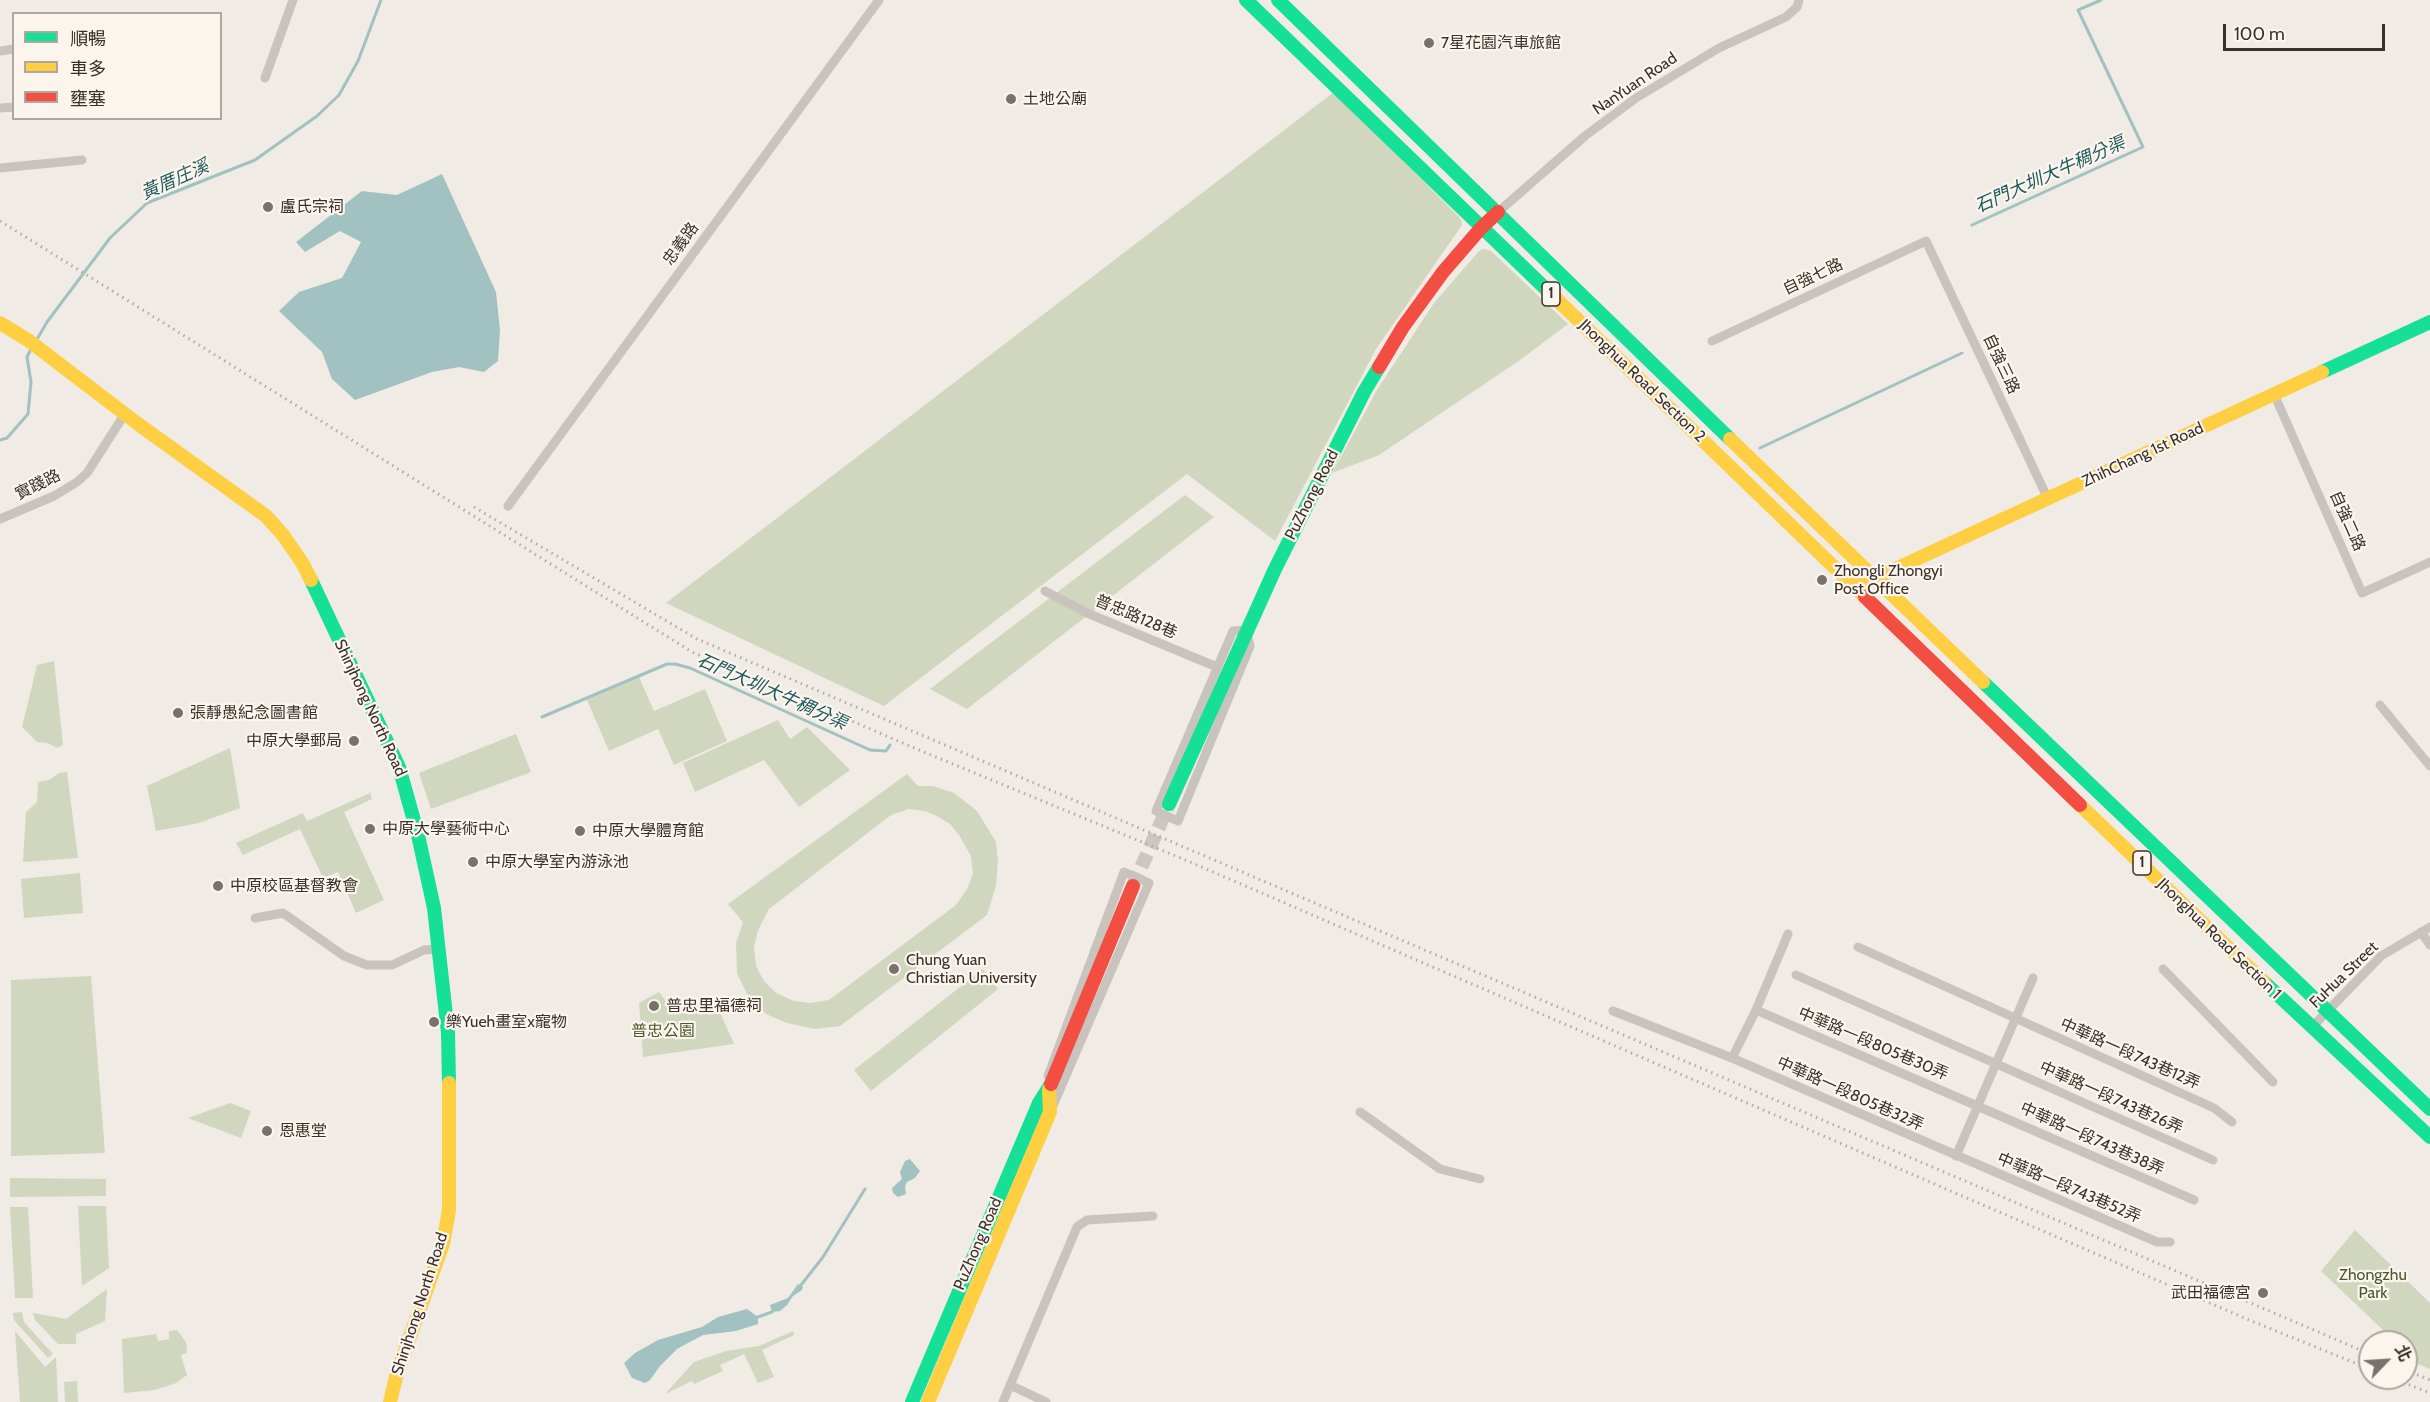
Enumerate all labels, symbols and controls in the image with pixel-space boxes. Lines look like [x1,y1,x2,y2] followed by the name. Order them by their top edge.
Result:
[12,12,222,120] legend
[2226,12,2388,50] scale bar
[2234,23,2285,45] text: 100 m
[70,28,106,50] text: 順暢
[1441,33,1561,53] place label: 7星花園汽車旅館
[1422,36,1436,50] marker: 7星花園汽車旅館
[1589,49,1681,119] street label: NanYuan Road
[70,58,106,80] text: 車多
[70,88,106,110] text: 壅塞
[1023,89,1087,109] place label: 土地公廟
[1004,92,1018,106] marker: 土地公廟
[1972,132,2128,218] water label: 石門大圳大牛稠分渠
[138,155,212,205] water label: 黃厝庄溪
[280,197,344,217] place label: 盧氏宗祠
[261,200,275,214] marker: 盧氏宗祠
[659,219,703,269] street label: 忠義路
[1780,255,1846,299] street label: 自強七路
[1542,282,1560,306] road number: 1
[1575,316,1709,446] street label: Jhonghua Road Section 2
[1979,331,2023,397] street label: 自強三路
[2079,418,2207,492] street label: ZhihChang 1st Road
[1281,447,1343,543] street label: PuZhong Road
[12,466,64,504] street label: 實踐路
[2325,488,2369,554] street label: 自強二路
[1834,561,1943,599] place label: Zhongli Zhongyi Post Office
[1815,573,1829,587] marker: Zhongli Zhongyi Post Office
[1092,591,1180,643] street label: 普忠路128巷
[330,636,410,780] street label: Shinjhong North Road
[694,649,850,735] water label: 石門大圳大牛稠分渠
[190,703,318,723] place label: 張靜愚紀念圖書館
[171,706,185,720] marker: 張靜愚紀念圖書館
[246,731,342,751] place label: 中原大學郵局
[347,734,361,748] marker: 中原大學郵局
[382,819,510,839] place label: 中原大學藝術中心
[592,821,704,841] place label: 中原大學體育館
[363,822,377,836] marker: 中原大學藝術中心
[573,824,587,838] marker: 中原大學體育館
[2133,851,2151,875] road number: 1
[485,852,629,872] place label: 中原大學室內游泳池
[466,855,480,869] marker: 中原大學室內游泳池
[2153,875,2285,1003] street label: Jhonghua Road Section 1
[230,876,358,896] place label: 中原校區基督教會
[211,879,225,893] marker: 中原校區基督教會
[2306,938,2382,1012] street label: FuHua Street
[906,950,1037,988] place label: Chung Yuan Christian University
[887,962,901,976] marker: Chung Yuan Christian University
[666,996,762,1016] place label: 普忠里福德祠
[647,999,661,1013] marker: 普忠里福德祠
[1795,1004,1951,1084] street label: 中華路一段805巷30弄
[446,1012,567,1032] place label: 樂Yueh畫室x寵物
[427,1015,441,1029] marker: 樂Yueh畫室x寵物
[2057,1015,2203,1093] street label: 中華路一段743巷12弄
[631,1021,695,1041] park label: 普忠公園
[1774,1053,1926,1135] street label: 中華路一段805巷32弄
[2036,1058,2186,1138] street label: 中華路一段743巷26弄
[2017,1099,2167,1179] street label: 中華路一段743巷38弄
[279,1121,327,1141] place label: 恩惠堂
[260,1124,274,1138] marker: 恩惠堂
[1994,1149,2144,1227] street label: 中華路一段743巷52弄
[950,1195,1006,1293] street label: PuZhong Road
[388,1230,452,1378] street label: Shinjhong North Road
[2339,1265,2407,1303] park label: Zhongzhu Park
[2171,1283,2251,1303] place label: 武田福德宮
[2256,1286,2270,1300] marker: 武田福德宮
[2358,1330,2418,1390] north arrow
[2391,1342,2415,1364] text: 北

